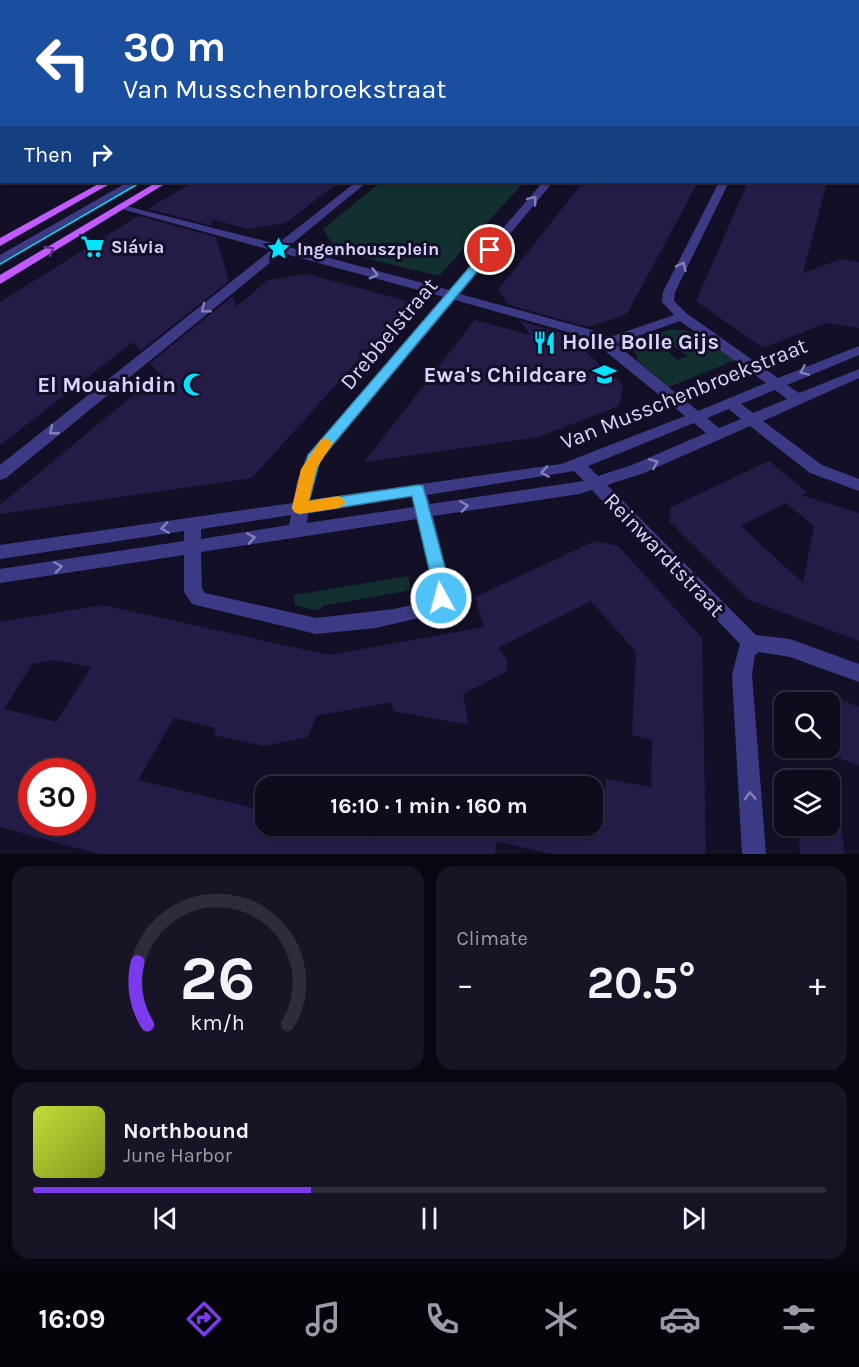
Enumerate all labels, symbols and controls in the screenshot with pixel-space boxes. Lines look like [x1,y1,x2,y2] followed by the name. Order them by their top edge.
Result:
[123,22,226,72] text: 30 m
[24,24,102,102] icon: left
[123,73,446,105] text: Van Musschenbroekstraat
[85,138,118,171] icon: right
[24,142,73,168] text: Then
[525,196,536,207] one-way arrow
[464,224,515,275] pin
[473,233,506,266] icon: arrive
[80,234,106,260] supermarket icon: Slávia
[111,236,164,258] place label: Slávia
[266,236,292,262] place icon: Ingenhouszplein
[297,238,439,260] place label: Ingenhouszplein
[44,245,54,257] one-way arrow
[675,262,686,273] one-way arrow
[369,267,379,279] one-way arrow
[335,273,443,395] street label: Drebbelstraat
[200,301,211,312] one-way arrow
[531,329,557,355] restaurant icon: Holle Bolle Gijs
[562,329,719,355] place label: Holle Bolle Gijs
[557,333,811,455] street label: Van Musschenbroekstraat
[424,362,587,388] place label: Ewa's Childcare
[592,362,618,388] school or university icon: Ewa's Childcare
[800,364,811,376] one-way arrow
[37,372,176,398] place label: El Mouahidin
[181,372,207,398] mosque icon: El Mouahidin
[49,424,60,435] one-way arrow
[647,458,658,470] one-way arrow
[540,465,549,477] one-way arrow
[598,488,730,622] street label: Reinwardtstraat
[460,500,469,512] one-way arrow
[160,521,169,533] one-way arrow
[246,532,255,544] one-way arrow
[53,561,62,573] one-way arrow
[409,566,473,630] position arrow
[774,692,840,836] map controls
[774,692,840,758] button: search
[18,758,96,836] speed limit sign: 30
[774,770,840,836] button: layers
[744,791,757,800] one-way arrow
[330,793,528,819] text: 16:10 · 1 min · 160 m
[457,927,528,950] text: Climate
[180,942,256,1015] text: 26
[587,957,696,1009] text: 20.5°
[457,965,474,1003] text: −
[809,965,826,1003] text: +
[191,1010,245,1035] text: km/h
[123,1118,249,1144] text: Northbound
[123,1144,232,1167] text: June Harbor
[149,1202,182,1235] icon: previous
[413,1202,446,1235] icon: pause
[677,1202,710,1235] icon: next
[183,1298,225,1340] icon: directions
[302,1298,344,1340] icon: music
[421,1298,463,1340] icon: phone
[540,1298,582,1340] icon: climate
[659,1298,701,1340] icon: car
[778,1298,820,1340] icon: filters
[39,1303,105,1335] text: 16:09

